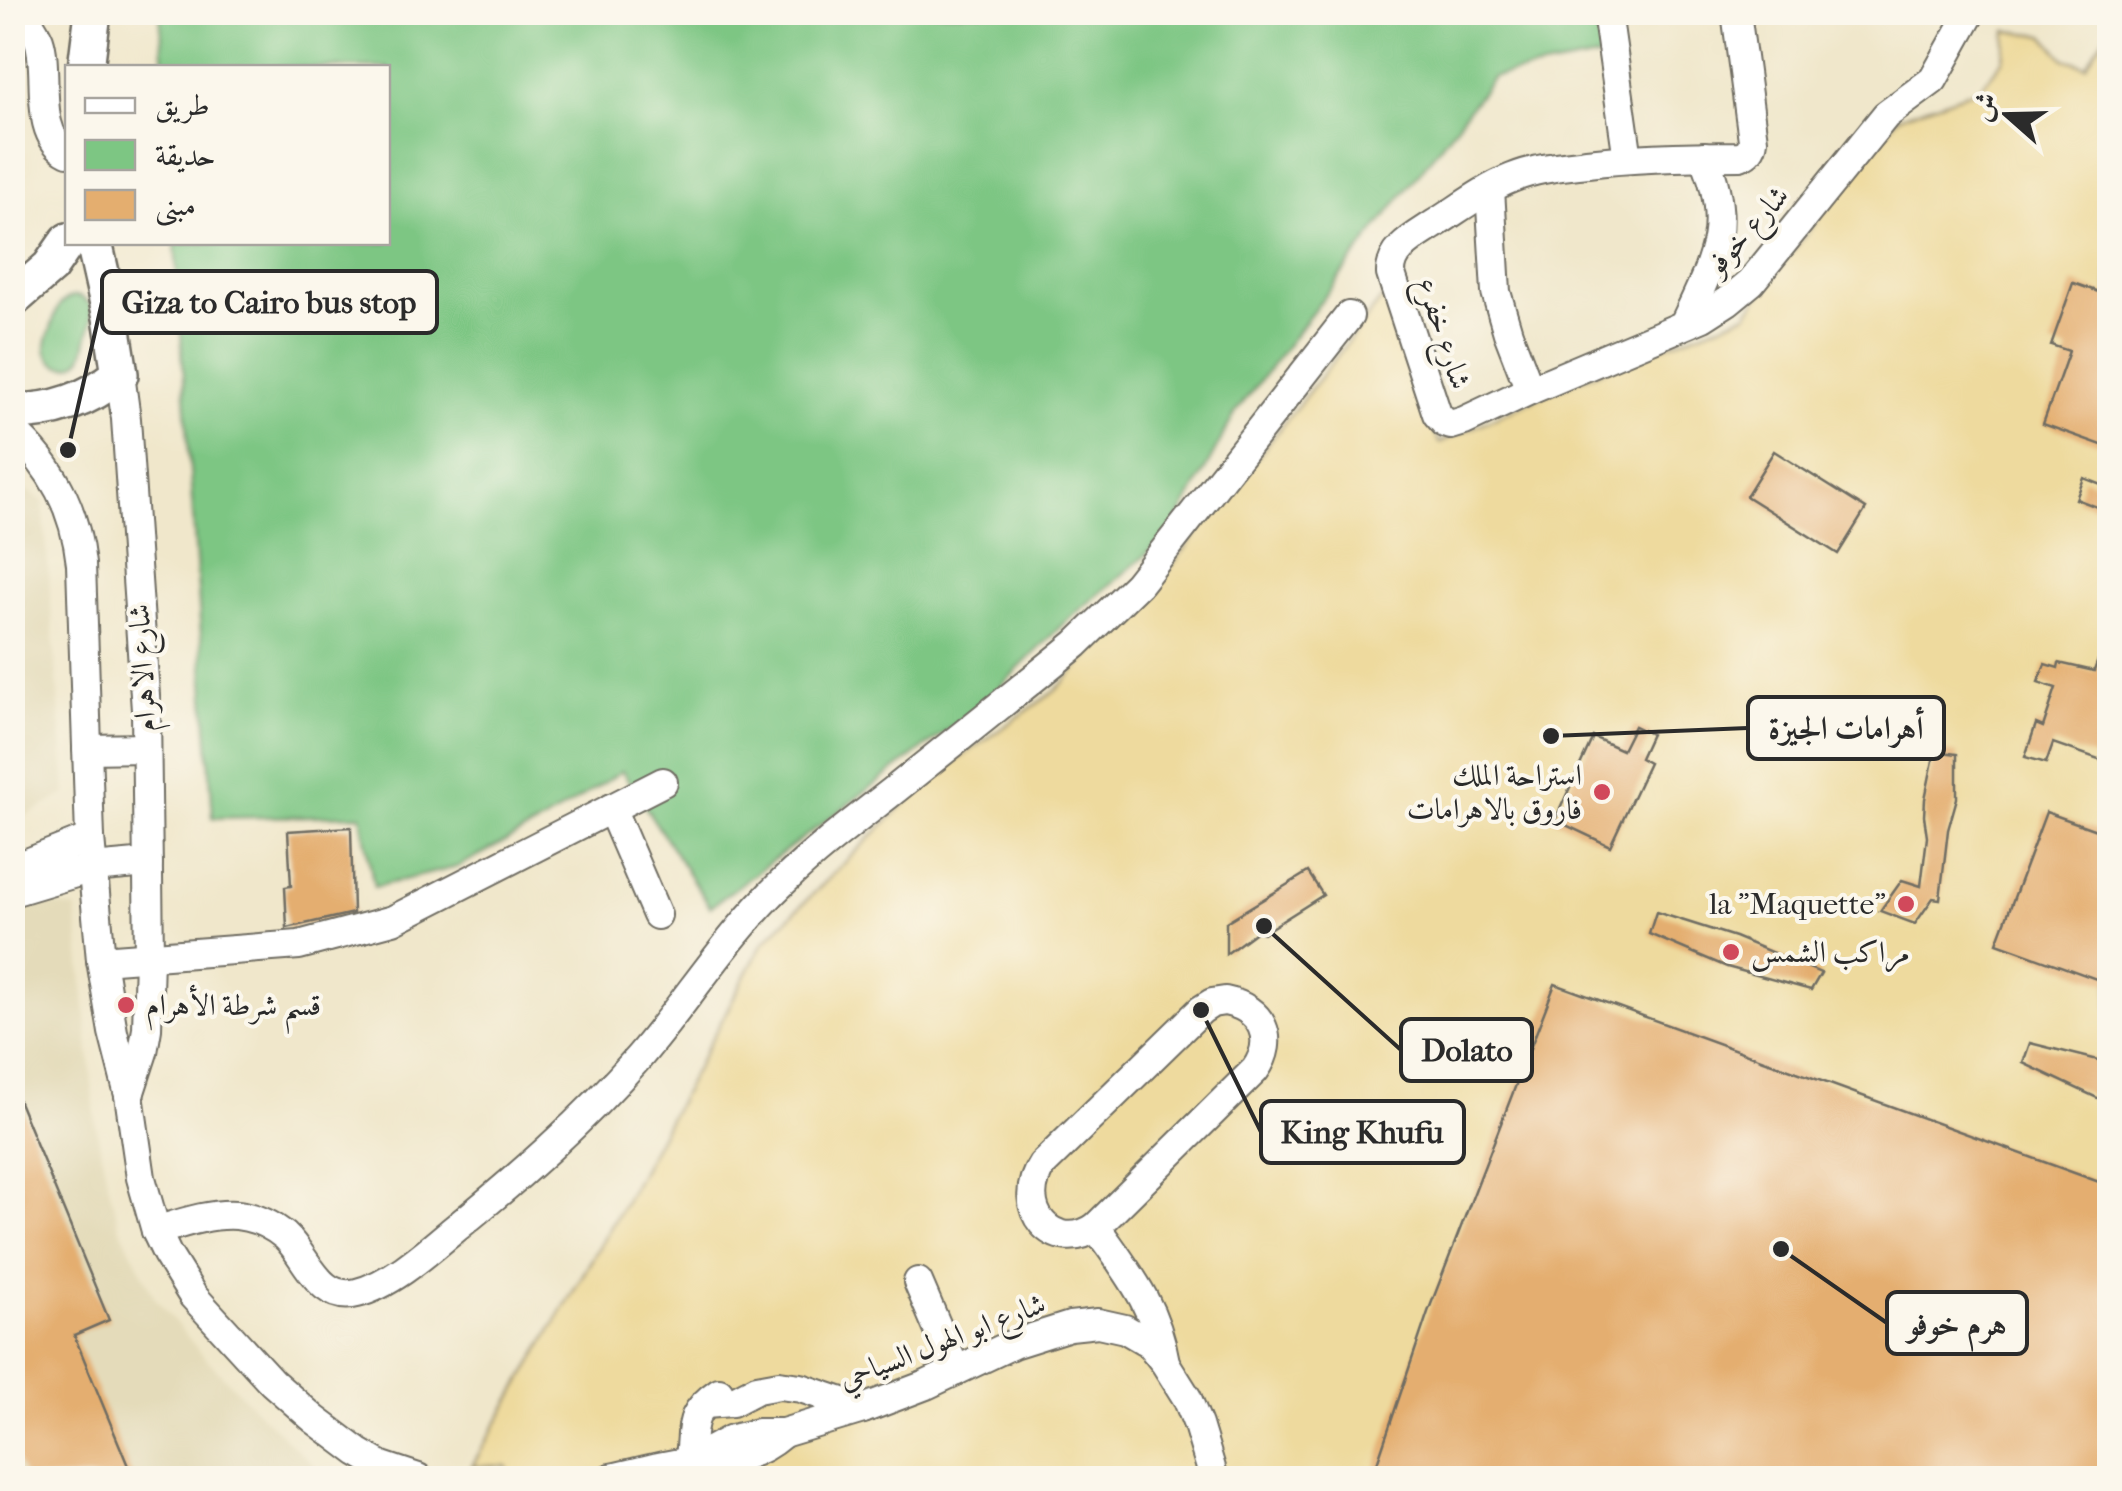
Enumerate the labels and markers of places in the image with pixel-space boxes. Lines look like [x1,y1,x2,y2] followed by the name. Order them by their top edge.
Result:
[102,271,437,333] callout: Giza to Cairo bus stop
[1748,697,1944,759] callout: أهرامات الجيزة
[1407,758,1582,828] place label: استراحة الملك فاروق بالاهرامات
[1591,781,1613,803] marker: استراحة الملك فاروق بالاهرامات
[1708,887,1886,922] place label: la "Maquette"
[1895,893,1917,915] marker: la "Maquette"
[1751,935,1910,973] place label: مراكب الشمس
[1720,941,1742,963] marker: مراكب الشمس
[146,984,321,1034] place label: قسم شرطة الأهرام
[115,994,137,1016] marker: قسم شرطة الأهرام
[1401,1019,1532,1081] callout: Dolato
[1261,1101,1464,1163] callout: King Khufu
[1887,1292,2027,1354] callout: هرم خوفو

